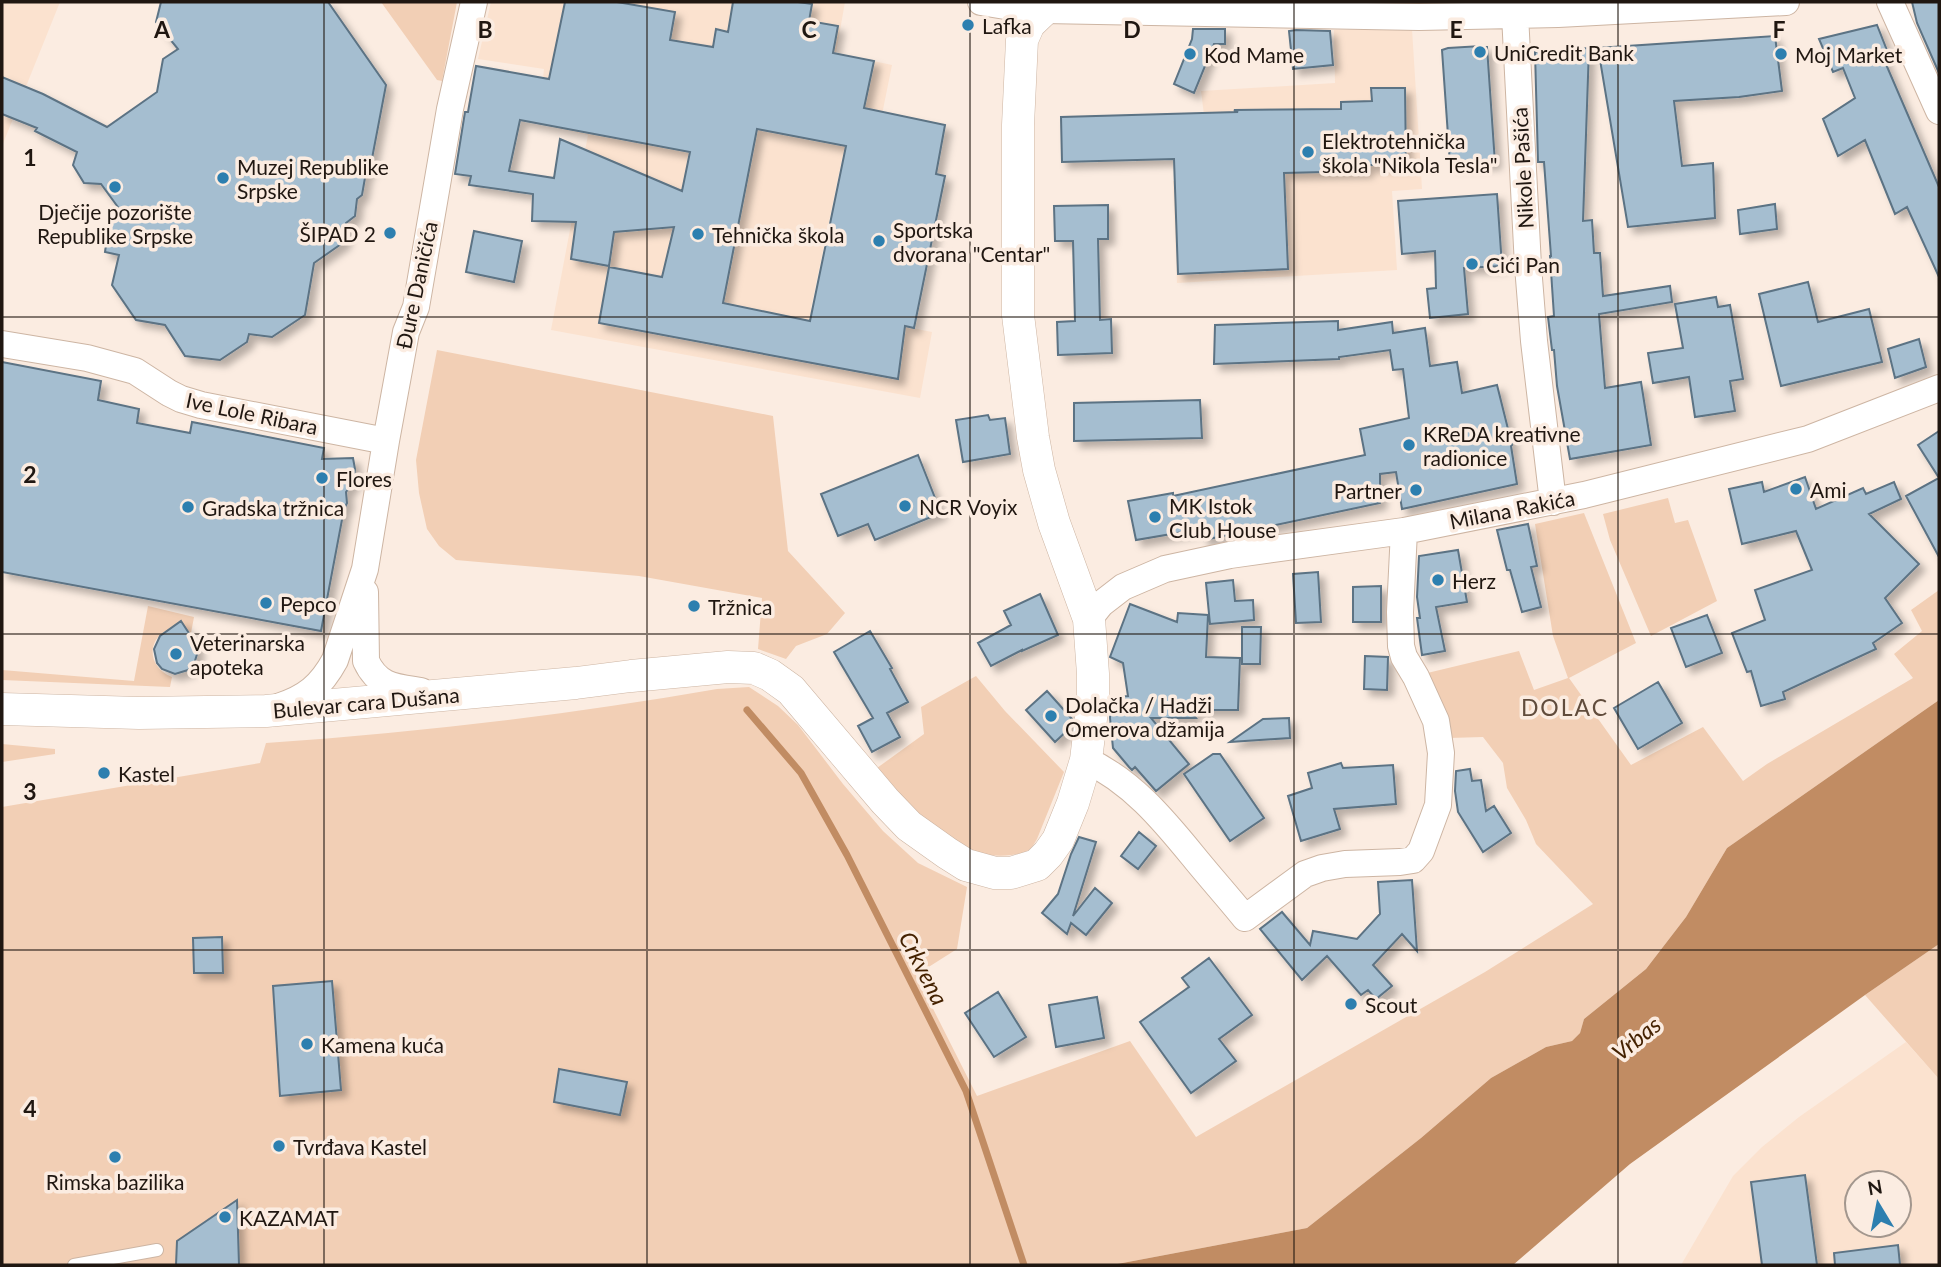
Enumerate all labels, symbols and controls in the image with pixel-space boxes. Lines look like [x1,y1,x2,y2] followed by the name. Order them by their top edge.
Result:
[982,13,1032,38] place label: Lafka
[153,15,171,43] text: A
[477,15,493,43] text: B
[801,15,817,43] text: C
[1123,15,1141,43] text: D
[1449,15,1463,43] text: E
[1772,15,1786,43] text: F
[960,17,976,33] marker: Lafka
[1494,40,1634,65] place label: UniCredit Bank
[1204,42,1304,67] place label: Kod Mame
[1795,42,1903,67] place label: Moj Market
[1472,44,1488,60] marker: UniCredit Bank
[1182,46,1198,62] marker: Kod Mame
[1773,46,1789,62] marker: Moj Market
[1506,107,1538,229] street label: Nikole Pašića
[1322,128,1498,177] place label: Elektrotehnička škola "Nikola Tesla"
[23,143,37,171] text: 1
[1300,144,1316,160] marker: Elektrotehnička škola "Nikola Tesla"
[237,154,389,203] place label: Muzej Republike Srpske
[215,170,231,186] marker: Muzej Republike Srpske
[107,179,123,195] marker: Dječije pozorište Republike Srpske
[37,199,193,248] place label: Dječije pozorište Republike Srpske
[893,217,1050,266] place label: Sportska dvorana "Centar"
[390,219,442,351] street label: Đure Daničića
[299,221,376,246] place label: ŠIPAD 2
[712,222,844,247] place label: Tehnička škola
[382,225,398,241] marker: ŠIPAD 2
[690,226,706,242] marker: Tehnička škola
[871,233,887,249] marker: Sportska dvorana "Centar"
[1486,252,1560,277] place label: Cići Pan
[1464,256,1480,272] marker: Cići Pan
[184,387,320,439] street label: Ive Lole Ribara
[1423,421,1580,470] place label: KReDA kreativne radionice
[1401,437,1417,453] marker: KReDA kreativne radionice
[23,460,37,488] text: 2
[336,466,392,491] place label: Flores
[314,470,330,486] marker: Flores
[1810,477,1847,502] place label: Ami
[1334,478,1402,503] place label: Partner
[1788,481,1804,497] marker: Ami
[1408,482,1424,498] marker: Partner
[1447,485,1577,533] street label: Milana Rakića
[1169,493,1276,542] place label: MK Istok Club House
[919,494,1018,519] place label: NCR Voyix
[202,495,344,520] place label: Gradska tržnica
[897,498,913,514] marker: NCR Voyix
[180,499,196,515] marker: Gradska tržnica
[1147,509,1163,525] marker: MK Istok Club House
[1452,568,1496,593] place label: Herz
[1430,572,1446,588] marker: Herz
[280,591,337,616] place label: Pepco
[708,594,772,619] place label: Tržnica
[258,595,274,611] marker: Pepco
[686,598,702,614] marker: Tržnica
[190,630,305,679] place label: Veterinarska apoteka
[168,646,184,662] marker: Veterinarska apoteka
[272,681,460,723] street label: Bulevar cara Dušana
[1065,692,1225,741] place label: Dolačka / Hadži Omerova džamija
[1521,693,1609,721] district label: DOLAC
[1043,708,1059,724] marker: Dolačka / Hadži Omerova džamija
[118,761,175,786] place label: Kastel
[96,765,112,781] marker: Kastel
[23,777,37,805] text: 3
[894,927,954,1009] water label: Crkvena
[1365,992,1418,1017] place label: Scout
[1343,996,1359,1012] marker: Scout
[1606,1010,1666,1066] water label: Vrbas
[321,1032,444,1057] place label: Kamena kuća
[299,1036,315,1052] marker: Kamena kuća
[23,1094,37,1122] text: 4
[293,1134,427,1159] place label: Tvrđava Kastel
[271,1138,287,1154] marker: Tvrđava Kastel
[107,1149,123,1165] marker: Rimska bazilika
[46,1169,184,1194] place label: Rimska bazilika
[1843,1169,1913,1239] north arrow
[1866,1174,1884,1199] text: N
[239,1205,339,1230] place label: KAZAMAT
[217,1209,233,1225] marker: KAZAMAT

